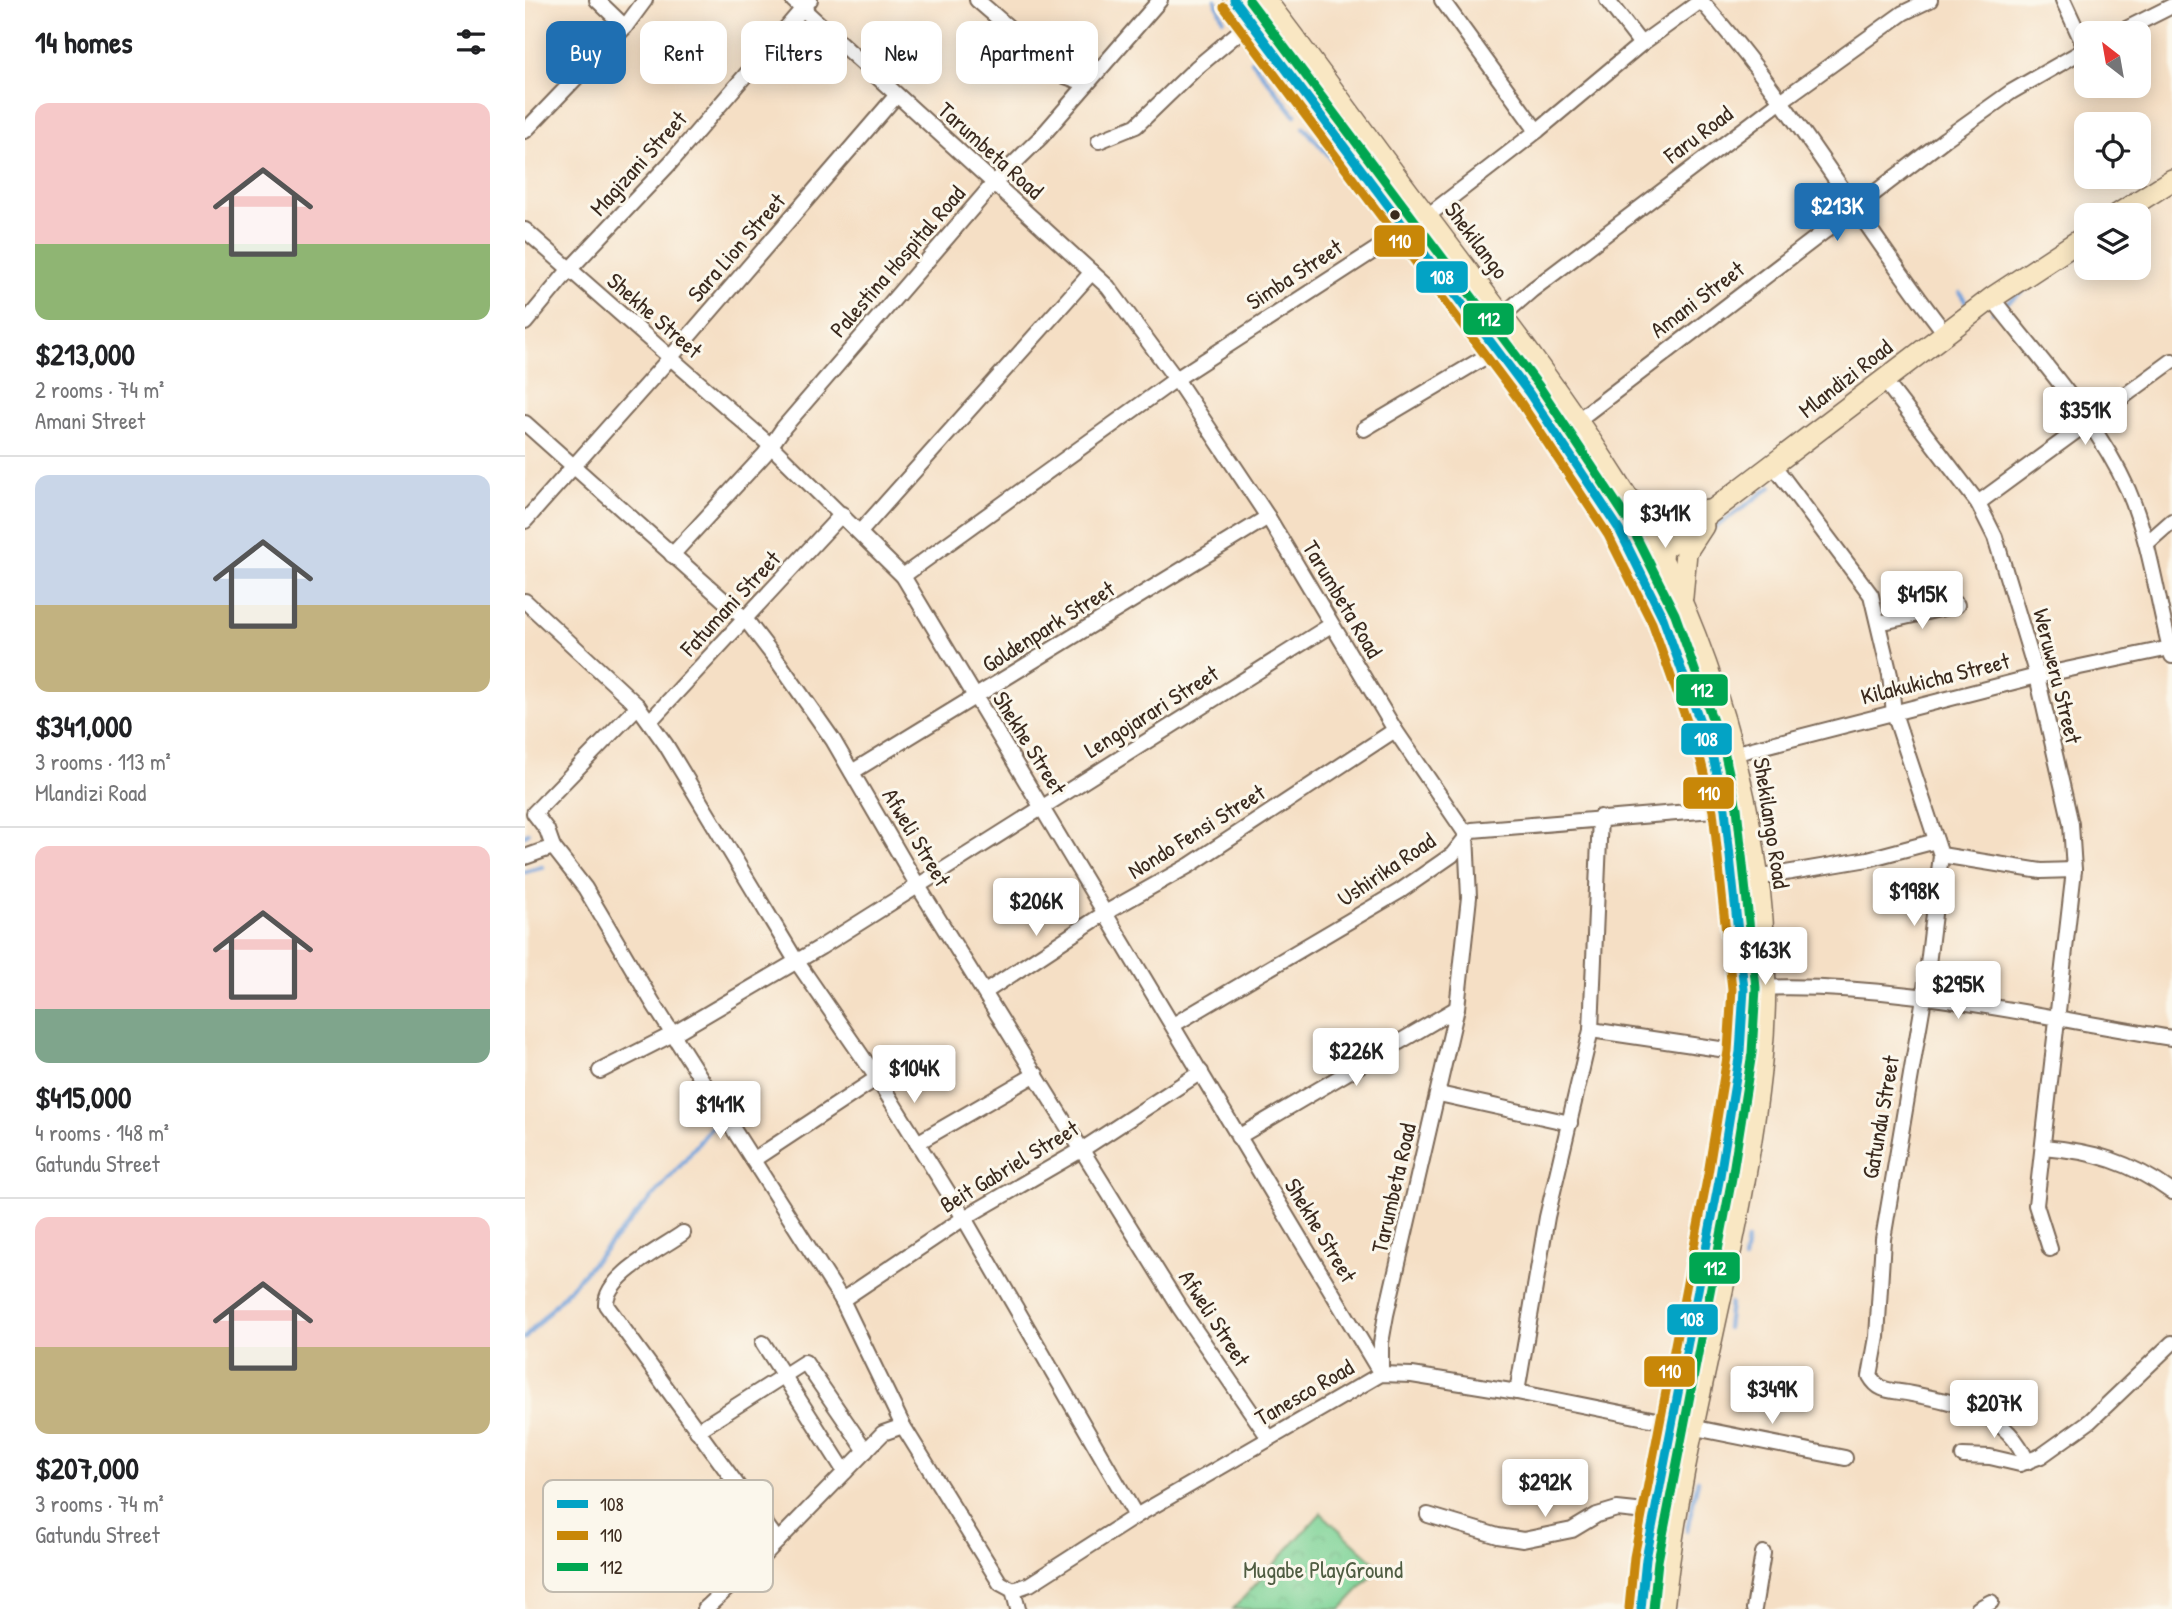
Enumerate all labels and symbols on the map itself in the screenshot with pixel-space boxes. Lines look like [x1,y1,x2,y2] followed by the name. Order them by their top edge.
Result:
[2074,21,2151,98] north arrow
[932,94,1050,206] street label: Tarumbeta Road
[1656,98,1739,171] street label: Faru Road
[583,103,694,222] street label: Magizani Street
[822,178,972,344] street label: Palestina Hospital Road
[1788,184,1886,243] pin: $213K
[680,185,793,308] street label: Sara Lion Street
[1438,195,1516,285] street label: Shekilango
[1388,208,1402,222] unlabelled marker
[1373,224,1426,258] line badge: 110
[1389,228,1412,254] text: 110
[1240,231,1349,317] street label: Simba Street
[1644,253,1751,345] street label: Amani Street
[1415,260,1469,294] line badge: 108
[1430,264,1454,290] text: 108
[601,265,710,366] street label: Shekhe Street
[1462,302,1515,336] line badge: 112
[1478,306,1500,332] text: 112
[1792,332,1898,424] street label: Mlandizi Road
[2036,388,2134,447] pin: $351K
[1616,490,1714,550] pin: $341K
[1296,534,1390,664] street label: Tarumbeta Road
[672,543,788,663] street label: Fatumani Street
[976,572,1121,679] street label: Goldenpark Street
[1873,572,1971,631] pin: $415K
[2026,605,2090,748] street label: Weruweru Street
[1857,644,2014,711] street label: Kilakukicha Street
[1078,657,1225,765] street label: Lengojarari Street
[1675,673,1729,707] line badge: 112
[1691,677,1713,703] text: 112
[986,685,1075,802] street label: Shekhe Street
[1680,722,1733,756] line badge: 108
[1694,726,1718,752] text: 108
[1746,755,1798,891] street label: Shekilango Road
[1121,776,1271,886] street label: Nondo Fensi Street
[1682,776,1735,810] line badge: 110
[1698,780,1721,806] text: 110
[876,782,959,893] street label: Afweli Street
[1331,825,1441,913] street label: Ushirika Road
[1865,869,1963,928] pin: $198K
[987,878,1085,938] pin: $206K
[1716,928,1814,987] pin: $163K
[1909,962,2007,1021] pin: $295K
[1307,1028,1405,1088] pin: $226K
[865,1046,963,1105] pin: $104K
[1854,1052,1906,1181] street label: Gatundu Street
[671,1082,769,1141] pin: $141K
[934,1112,1085,1220] street label: Beit Gabriel Street
[1363,1120,1423,1256] street label: Tarumbeta Road
[1278,1172,1365,1289] street label: Shekhe Street
[1688,1251,1741,1285] line badge: 112
[1704,1255,1726,1281] text: 112
[1172,1264,1258,1373] street label: Afweli Street
[1666,1303,1719,1336] line badge: 108
[1680,1306,1704,1332] text: 108
[1249,1351,1359,1433] street label: Tanesco Road
[1643,1355,1696,1388] line badge: 110
[1659,1358,1682,1384] text: 110
[1723,1366,1821,1426] pin: $349K
[1945,1380,2043,1440] pin: $207K
[1496,1460,1594,1519] pin: $292K
[543,1480,773,1592] legend
[600,1491,624,1517] text: 108
[600,1522,622,1548] text: 110
[600,1554,623,1580] text: 112
[1243,1554,1403,1585] park label: Mugabe PlayGround

